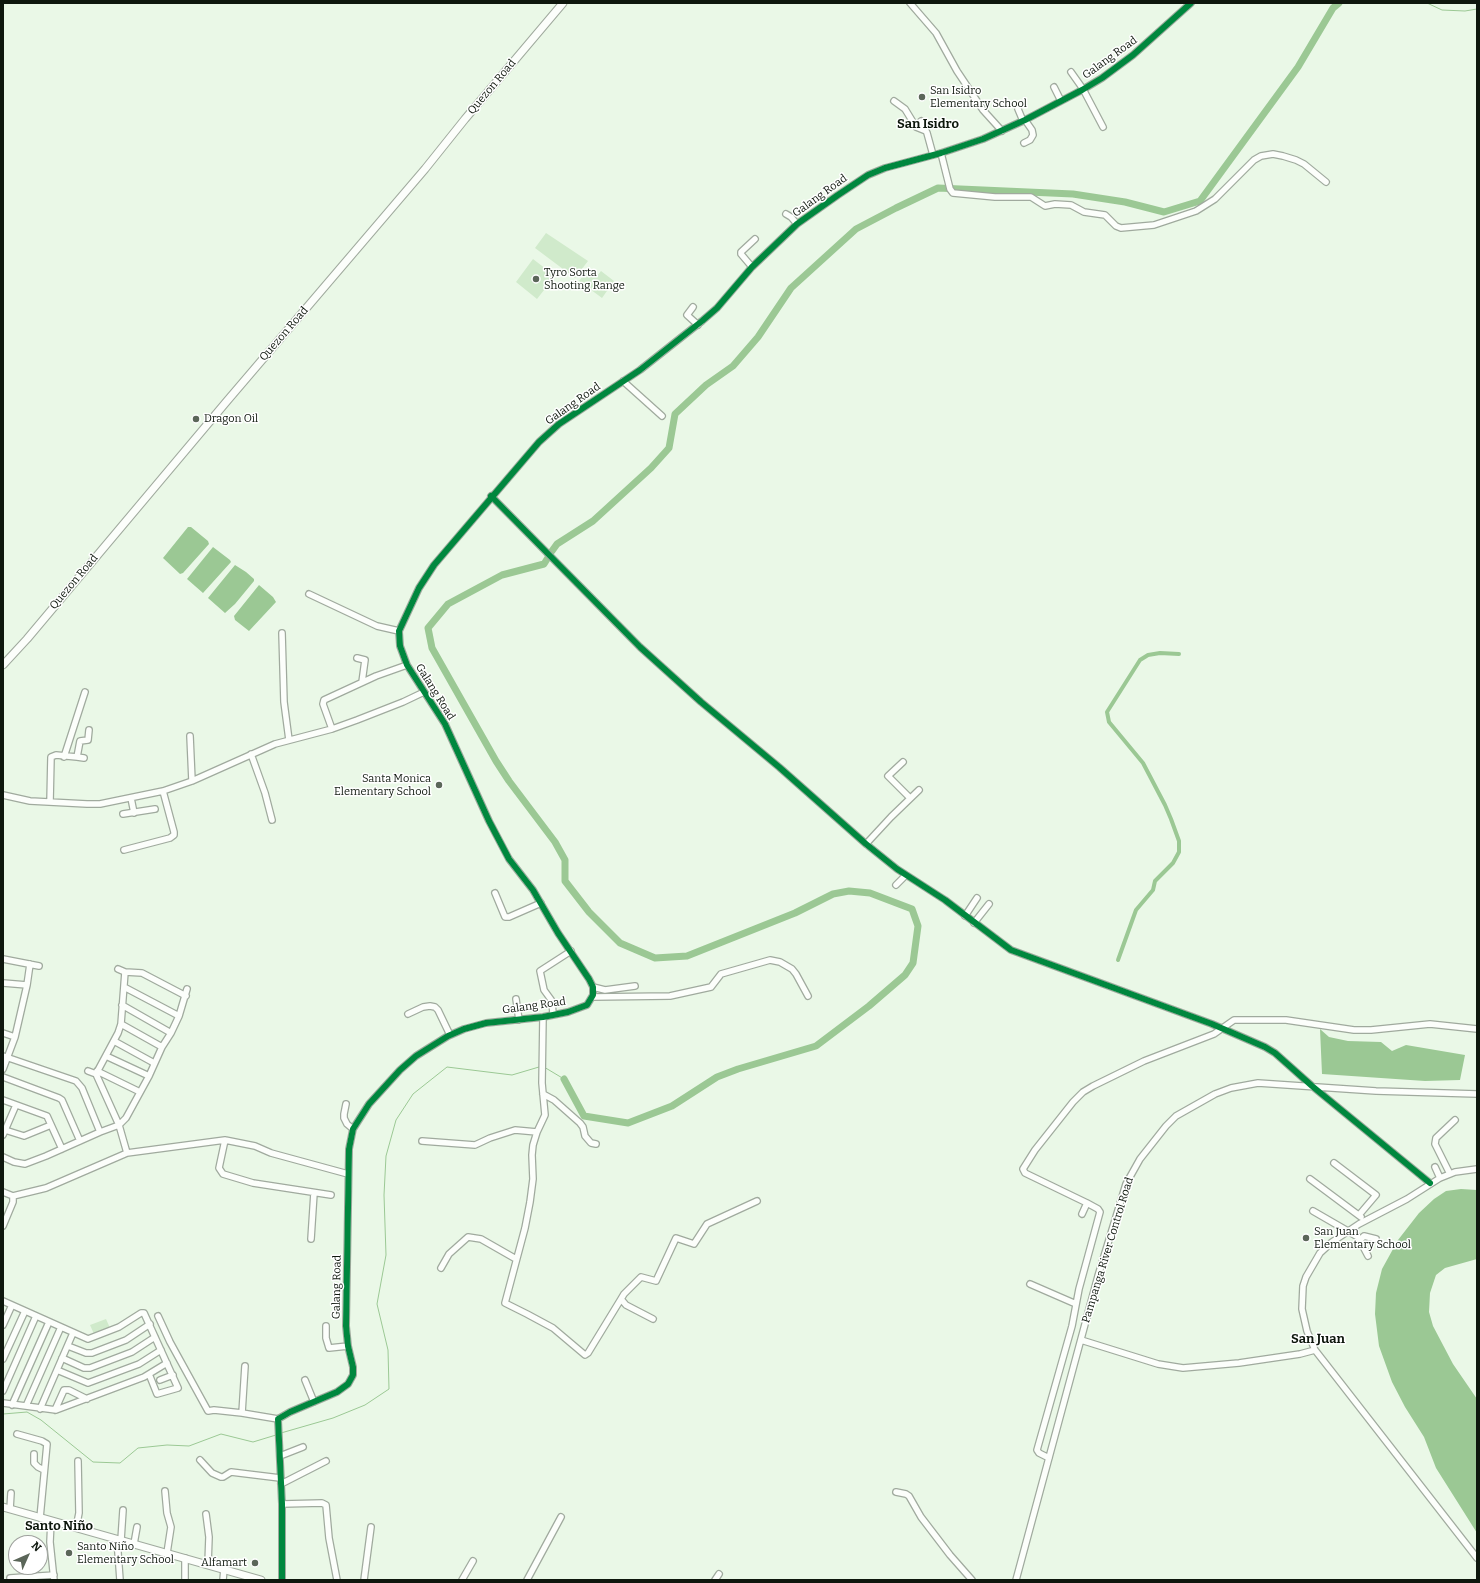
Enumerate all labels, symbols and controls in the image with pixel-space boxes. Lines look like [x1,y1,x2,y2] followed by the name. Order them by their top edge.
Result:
[1080,34,1140,82] street label: Galang Road
[465,57,519,117] street label: Quezon Road
[930,84,1027,110] place label: San Isidro Elementary School
[917,92,927,102] marker: San Isidro Elementary School
[897,116,959,132] district label: San Isidro
[790,172,850,220] street label: Galang Road
[544,266,625,292] place label: Tyro Sorta Shooting Range
[531,274,541,284] marker: Tyro Sorta Shooting Range
[257,304,311,364] street label: Quezon Road
[543,380,603,428] street label: Galang Road
[204,412,258,426] place label: Dragon Oil
[191,414,201,424] marker: Dragon Oil
[47,552,101,612] street label: Quezon Road
[412,661,458,723] street label: Galang Road
[334,772,431,798] place label: Santa Monica Elementary School
[434,780,444,790] marker: Santa Monica Elementary School
[501,995,567,1017] street label: Galang Road
[1080,1176,1136,1324] street label: Pampanga River Control Road
[1314,1225,1411,1251] place label: San Juan Elementary School
[1301,1233,1311,1243] marker: San Juan Elementary School
[330,1255,344,1319] street label: Galang Road
[1291,1331,1345,1347] district label: San Juan
[25,1518,93,1534] district label: Santo Niño
[8,1535,48,1575] north arrow
[29,1539,44,1554] text: N
[77,1540,174,1566] place label: Santo Niño Elementary School
[64,1548,74,1558] marker: Santo Niño Elementary School
[201,1556,247,1570] place label: Alfamart
[250,1558,260,1568] marker: Alfamart

